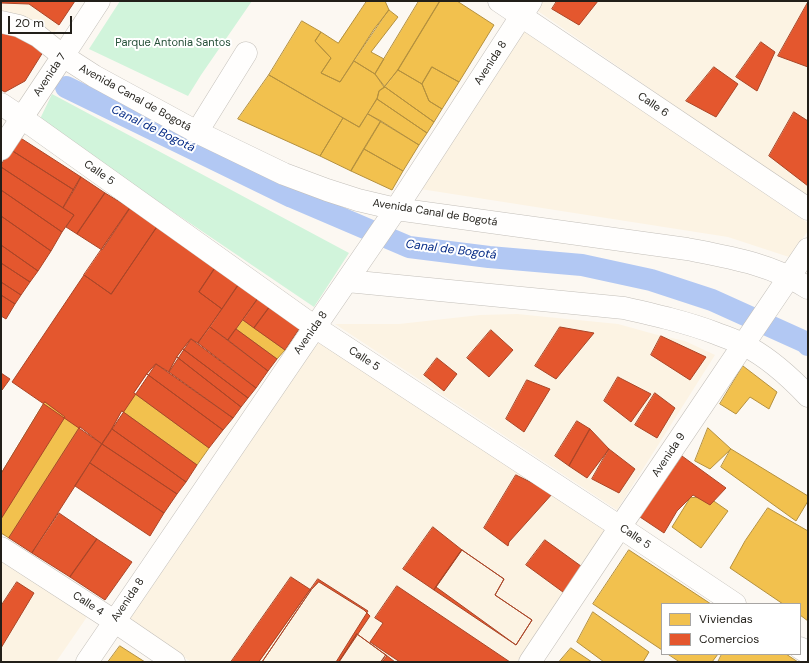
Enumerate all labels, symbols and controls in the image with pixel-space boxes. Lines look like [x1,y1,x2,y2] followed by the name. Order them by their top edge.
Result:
[10,8,74,34] scale bar
[15,15,44,31] text: 20 m
[115,36,231,50] park label: Parque Antonia Santos
[472,38,510,88] street label: Avenida 8
[31,51,69,99] street label: Avenida 7
[77,62,193,134] street label: Avenida Canal de Bogotá
[635,90,671,120] street label: Calle 6
[109,103,197,155] water label: Canal de Bogotá
[81,158,117,188] street label: Calle 5
[372,197,498,229] street label: Avenida Canal de Bogotá
[405,237,497,263] water label: Canal de Bogotá
[291,309,331,357] street label: Avenida 8
[346,344,382,374] street label: Calle 5
[649,431,689,479] street label: Avenida 9
[617,522,653,552] street label: Calle 5
[109,576,147,624] street label: Avenida 8
[70,589,106,619] street label: Calle 4
[661,603,801,655] legend
[699,611,753,627] text: Viviendas
[699,631,759,647] text: Comercios

